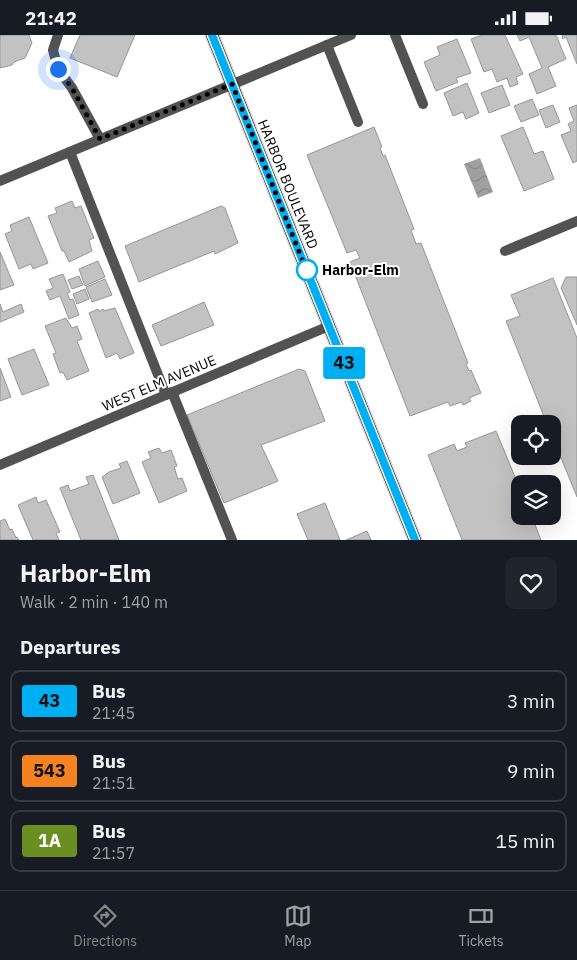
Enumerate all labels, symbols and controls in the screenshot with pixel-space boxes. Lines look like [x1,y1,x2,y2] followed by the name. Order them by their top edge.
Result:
[25,6,77,30] text: 21:42
[46,57,71,82] your location
[254,117,322,251] street label: HARBOR BOULEVARD
[296,259,318,281] marker: Harbor-Elm
[322,261,399,279] place label: Harbor-Elm
[322,347,366,379] line badge: 43
[99,351,219,415] street label: WEST ELM AVENUE
[333,351,355,374] text: 43
[511,415,561,525] map controls
[511,415,561,465] button: locate
[511,475,561,525] button: layers
[20,557,152,589] text: Harbor-Elm
[505,557,557,609] button: heart
[20,592,168,612] text: Walk · 2 min · 140 m
[20,635,120,659] text: Departures
[92,679,126,703] text: Bus
[39,689,60,712] text: 43
[507,689,555,713] text: 3 min
[92,703,135,723] text: 21:45
[92,749,126,773] text: Bus
[33,759,66,782] text: 543
[507,759,555,783] text: 9 min
[92,773,135,793] text: 21:51
[92,819,126,843] text: Bus
[38,829,61,852] text: 1A
[496,829,555,853] text: 15 min
[92,843,135,863] text: 21:57
[73,902,137,950] tab: Directions
[284,902,312,950] tab: Map
[459,902,504,950] tab: Tickets

